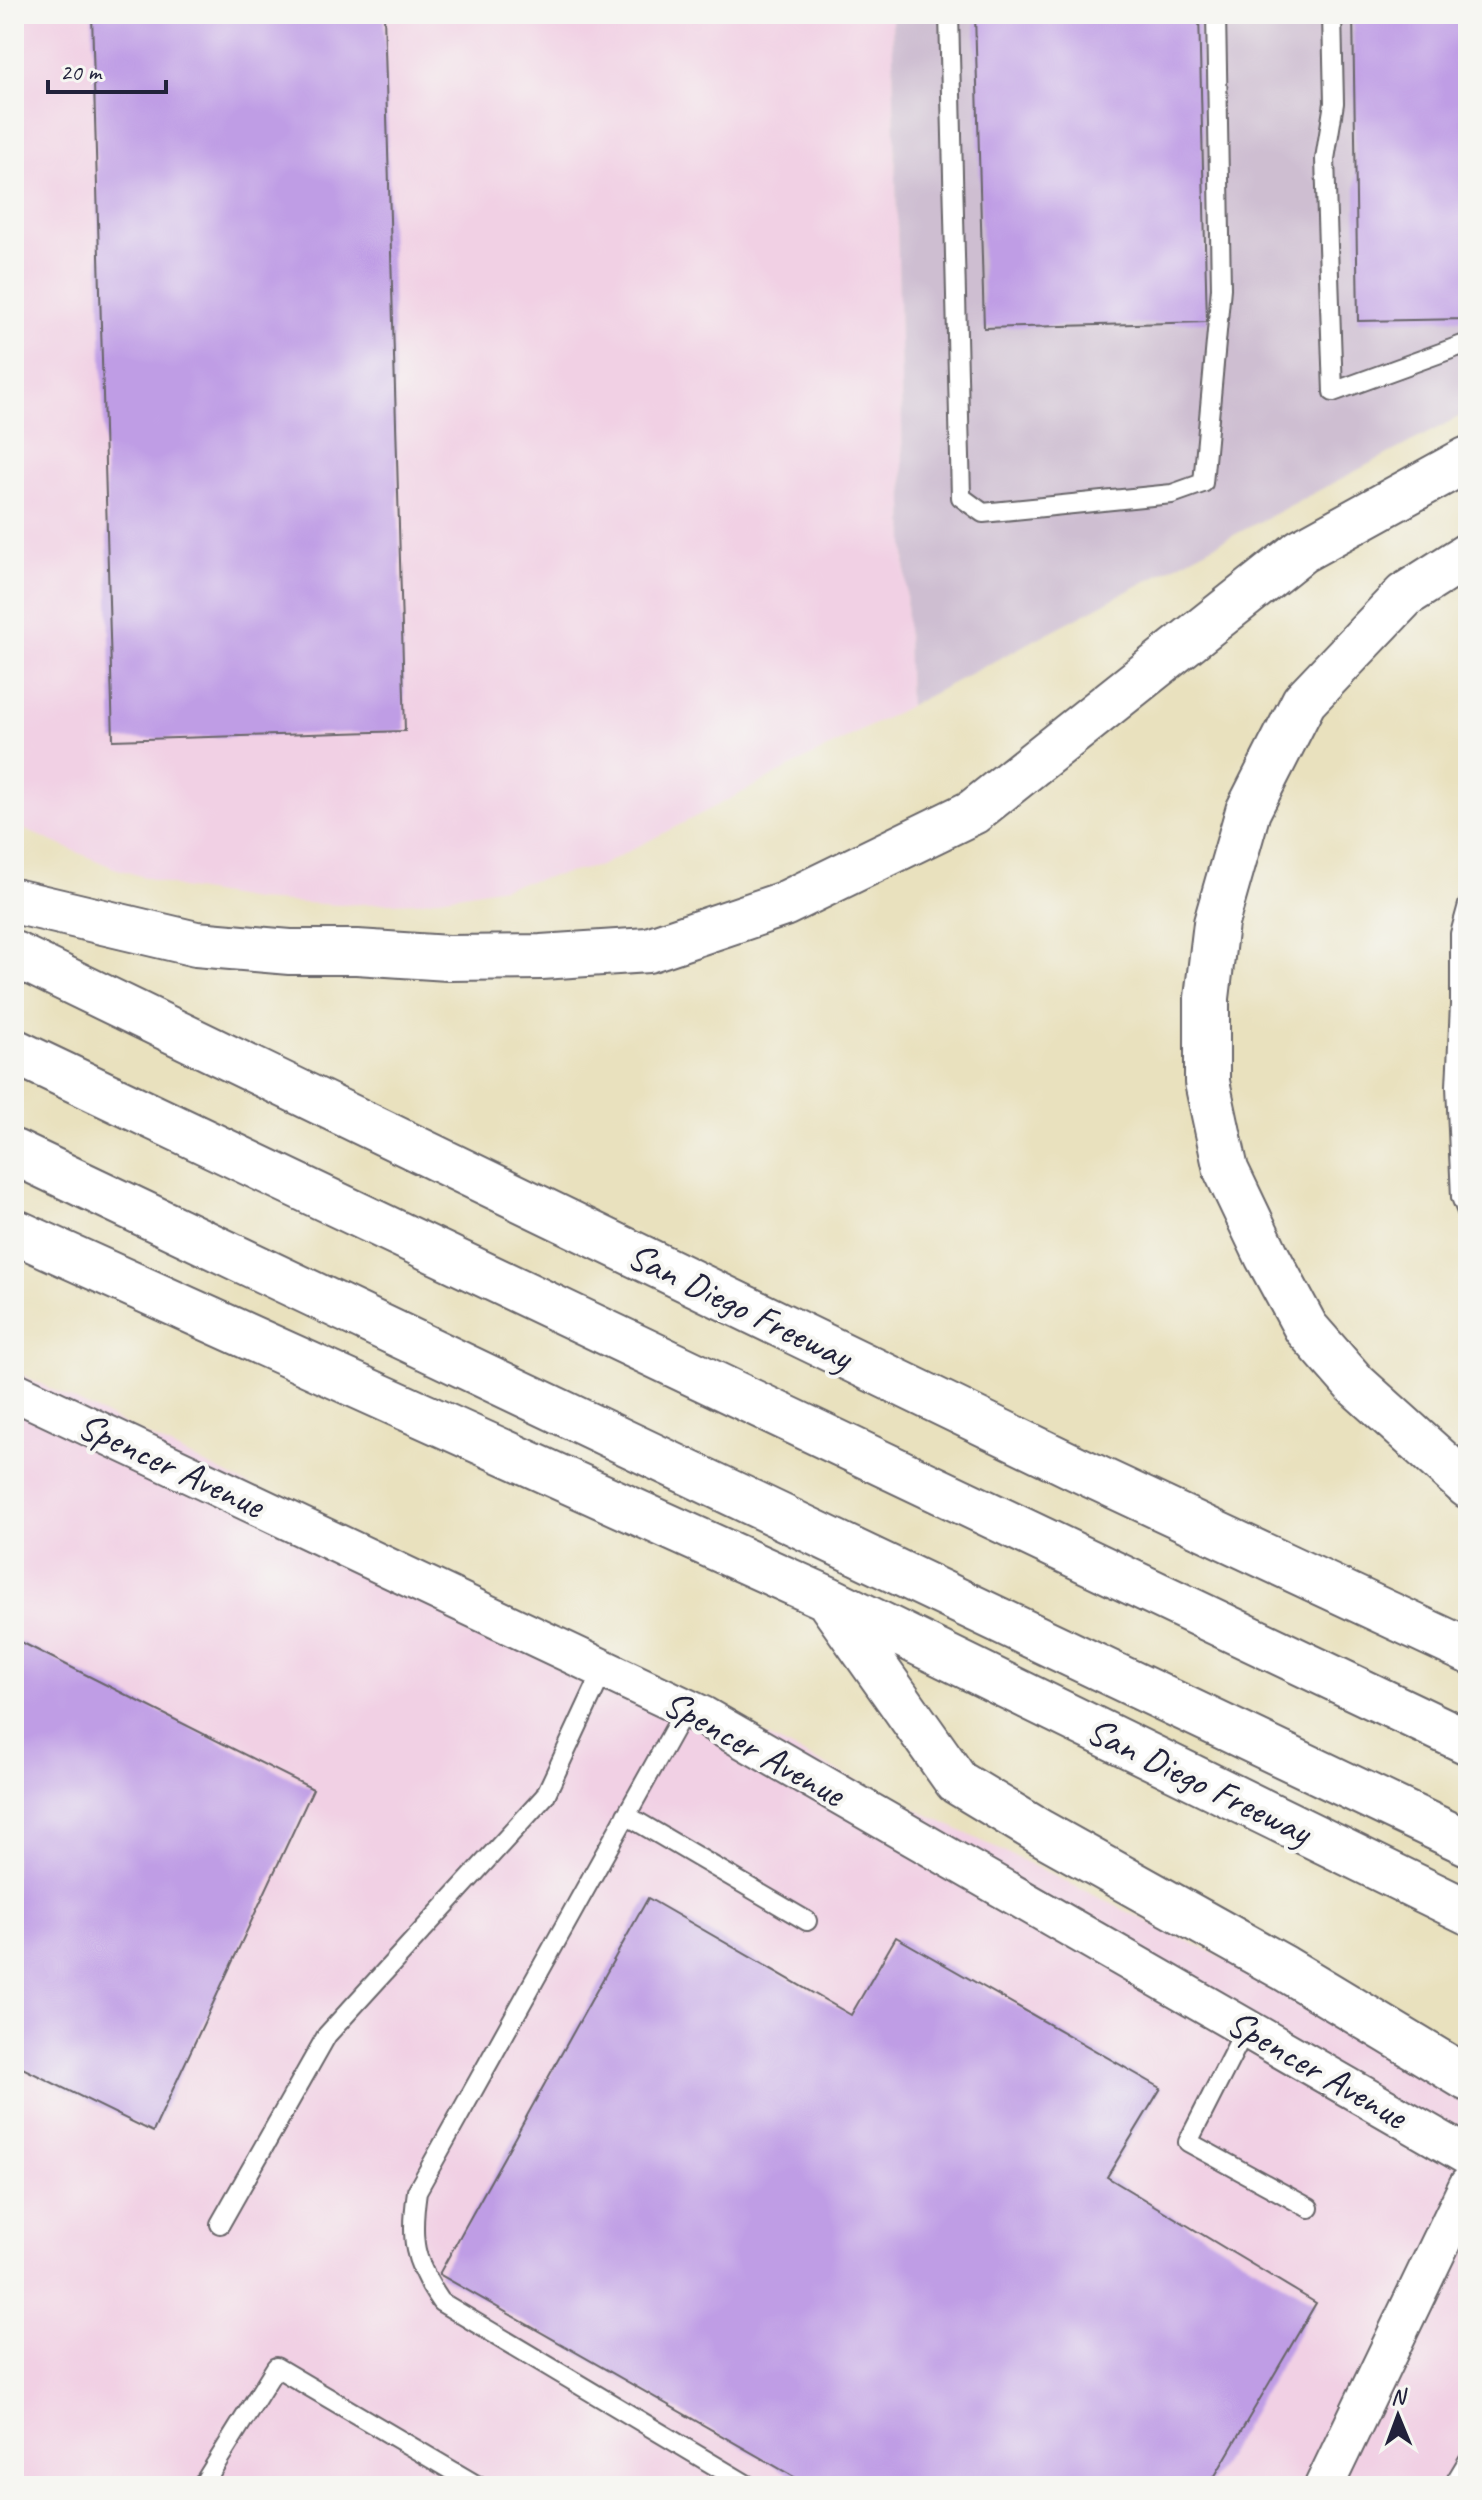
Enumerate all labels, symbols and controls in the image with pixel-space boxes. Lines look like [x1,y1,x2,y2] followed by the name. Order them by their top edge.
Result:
[48,44,166,94] scale bar
[60,57,103,87] text: 20 m
[620,1232,862,1382] street label: San Diego Freeway
[71,1402,274,1530] street label: Spencer Avenue
[655,1679,855,1818] street label: Spencer Avenue
[1079,1707,1321,1857] street label: San Diego Freeway
[1219,1999,1417,2140] street label: Spencer Avenue
[1358,2376,1438,2456] north arrow
[1391,2383,1408,2411] text: N

